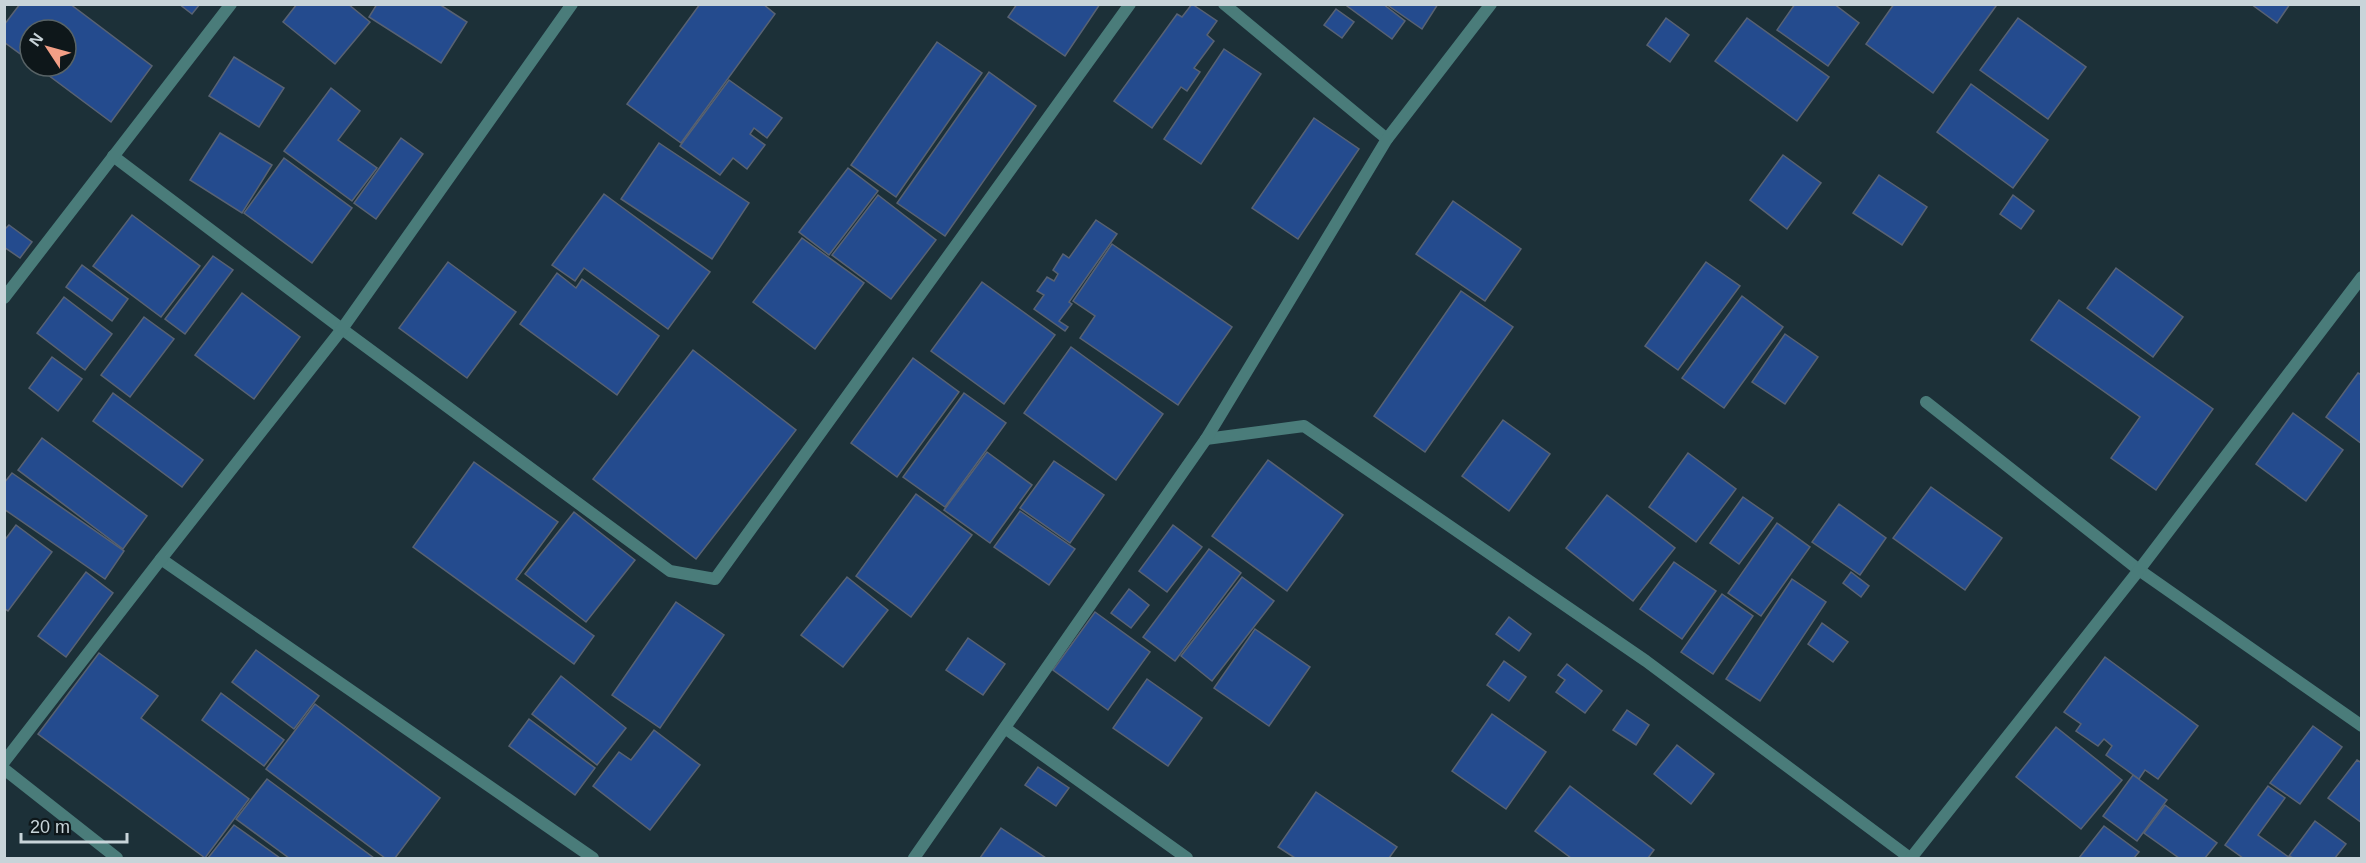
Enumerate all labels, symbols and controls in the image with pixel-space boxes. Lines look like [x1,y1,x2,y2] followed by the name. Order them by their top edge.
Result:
[18,18,78,78] north arrow
[26,30,47,49] text: N
[21,806,128,844] scale bar
[30,817,70,837] text: 20 m

